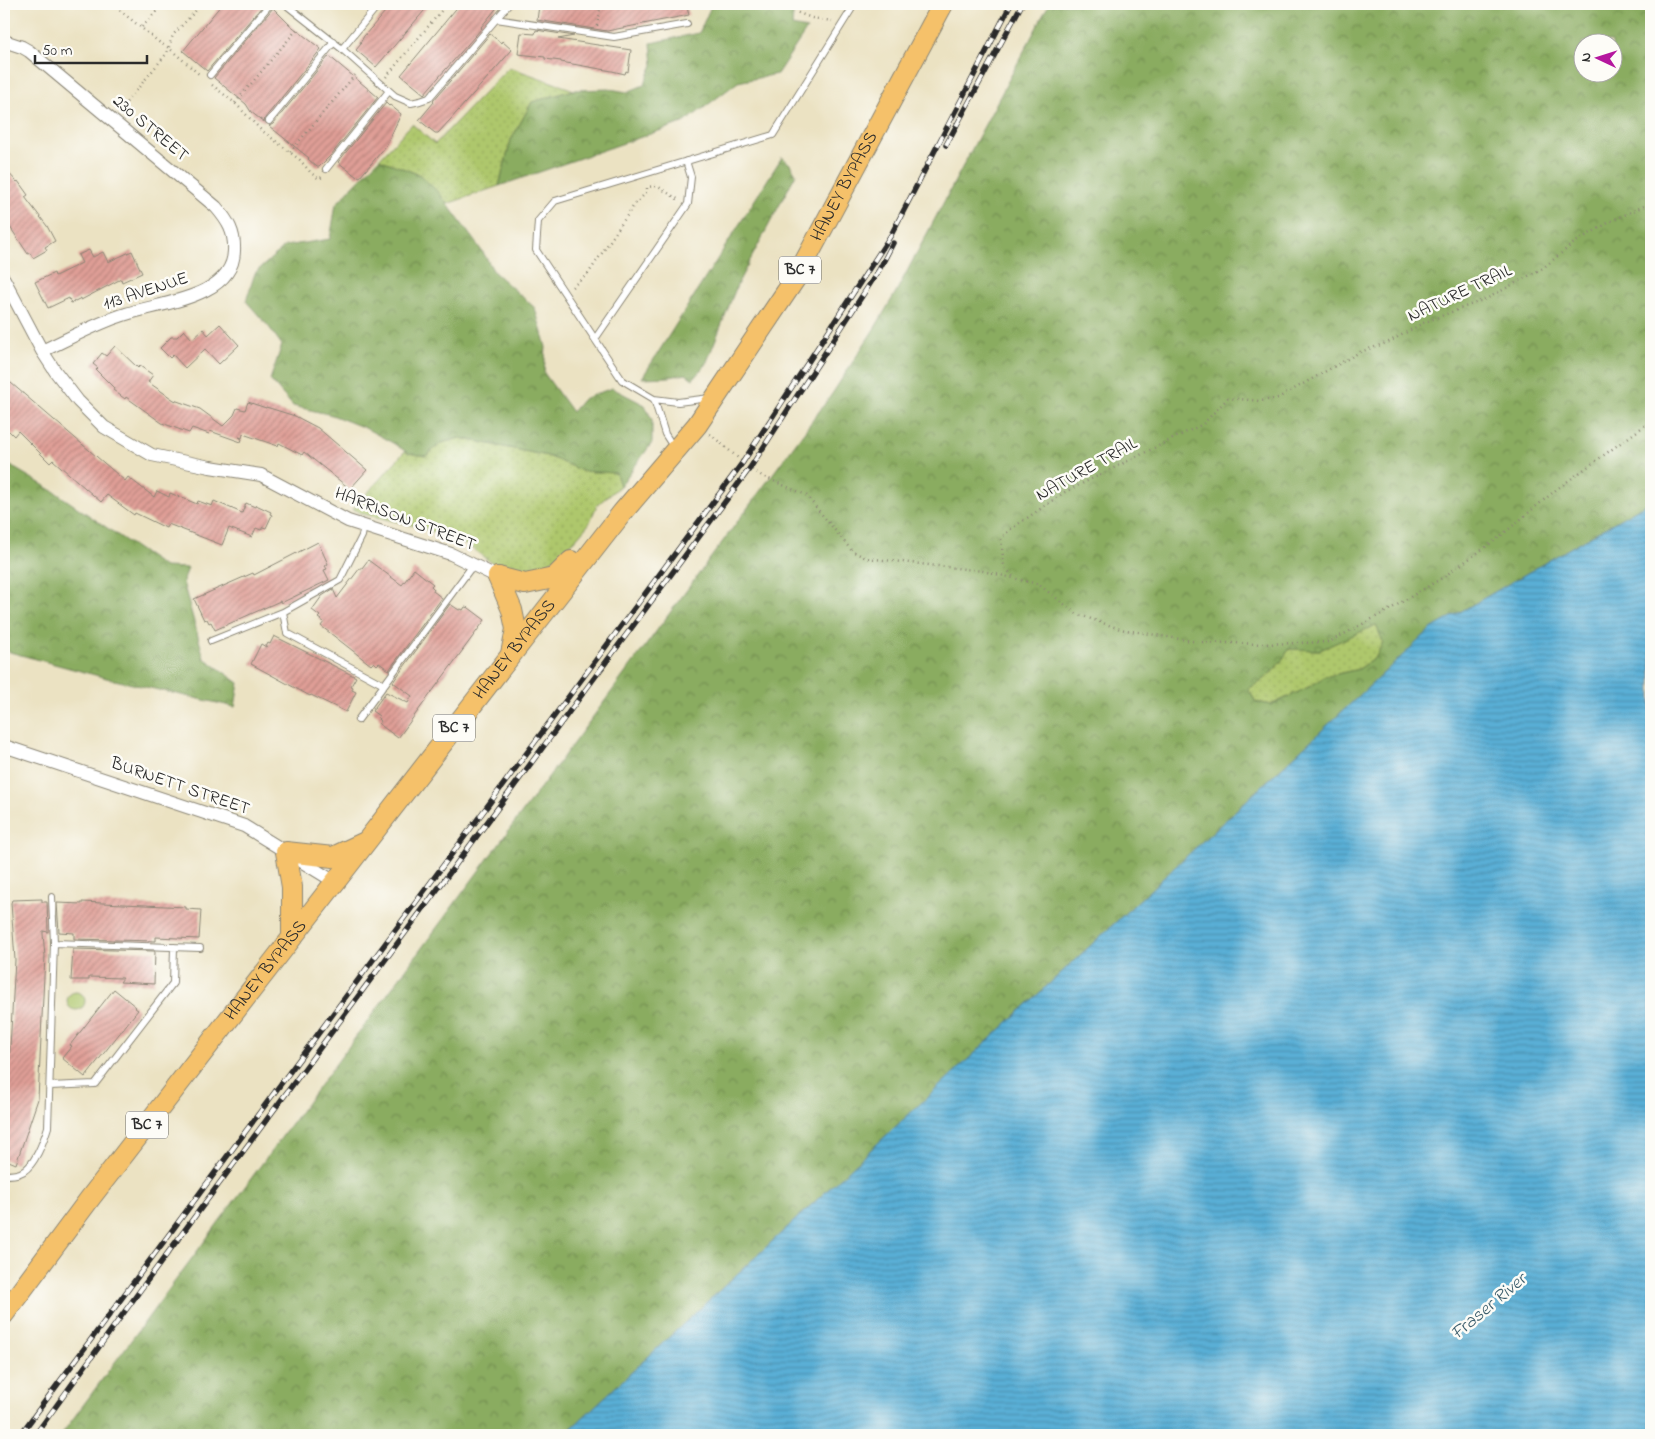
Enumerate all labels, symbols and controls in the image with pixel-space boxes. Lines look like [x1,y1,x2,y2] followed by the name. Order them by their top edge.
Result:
[35,32,148,64] scale bar
[1572,32,1622,82] north arrow
[42,40,73,62] text: 50 m
[1576,52,1597,63] text: N
[106,89,194,169] street label: 230 STREET
[805,127,885,246] street label: HANEY BYPASS
[779,256,821,284] road number: BC 7
[1404,258,1517,330] street label: NATURE TRAIL
[100,266,192,318] street label: 113 AVENUE
[1031,431,1143,509] street label: NATURE TRAIL
[330,481,480,559] street label: HARRISON STREET
[468,594,563,706] street label: HANEY BYPASS
[433,714,475,741] road number: BC 7
[106,751,253,823] street label: BURNETT STREET
[219,915,314,1027] street label: HANEY BYPASS
[126,1112,168,1138] road number: BC 7
[1445,1266,1535,1347] water label: Fraser River

